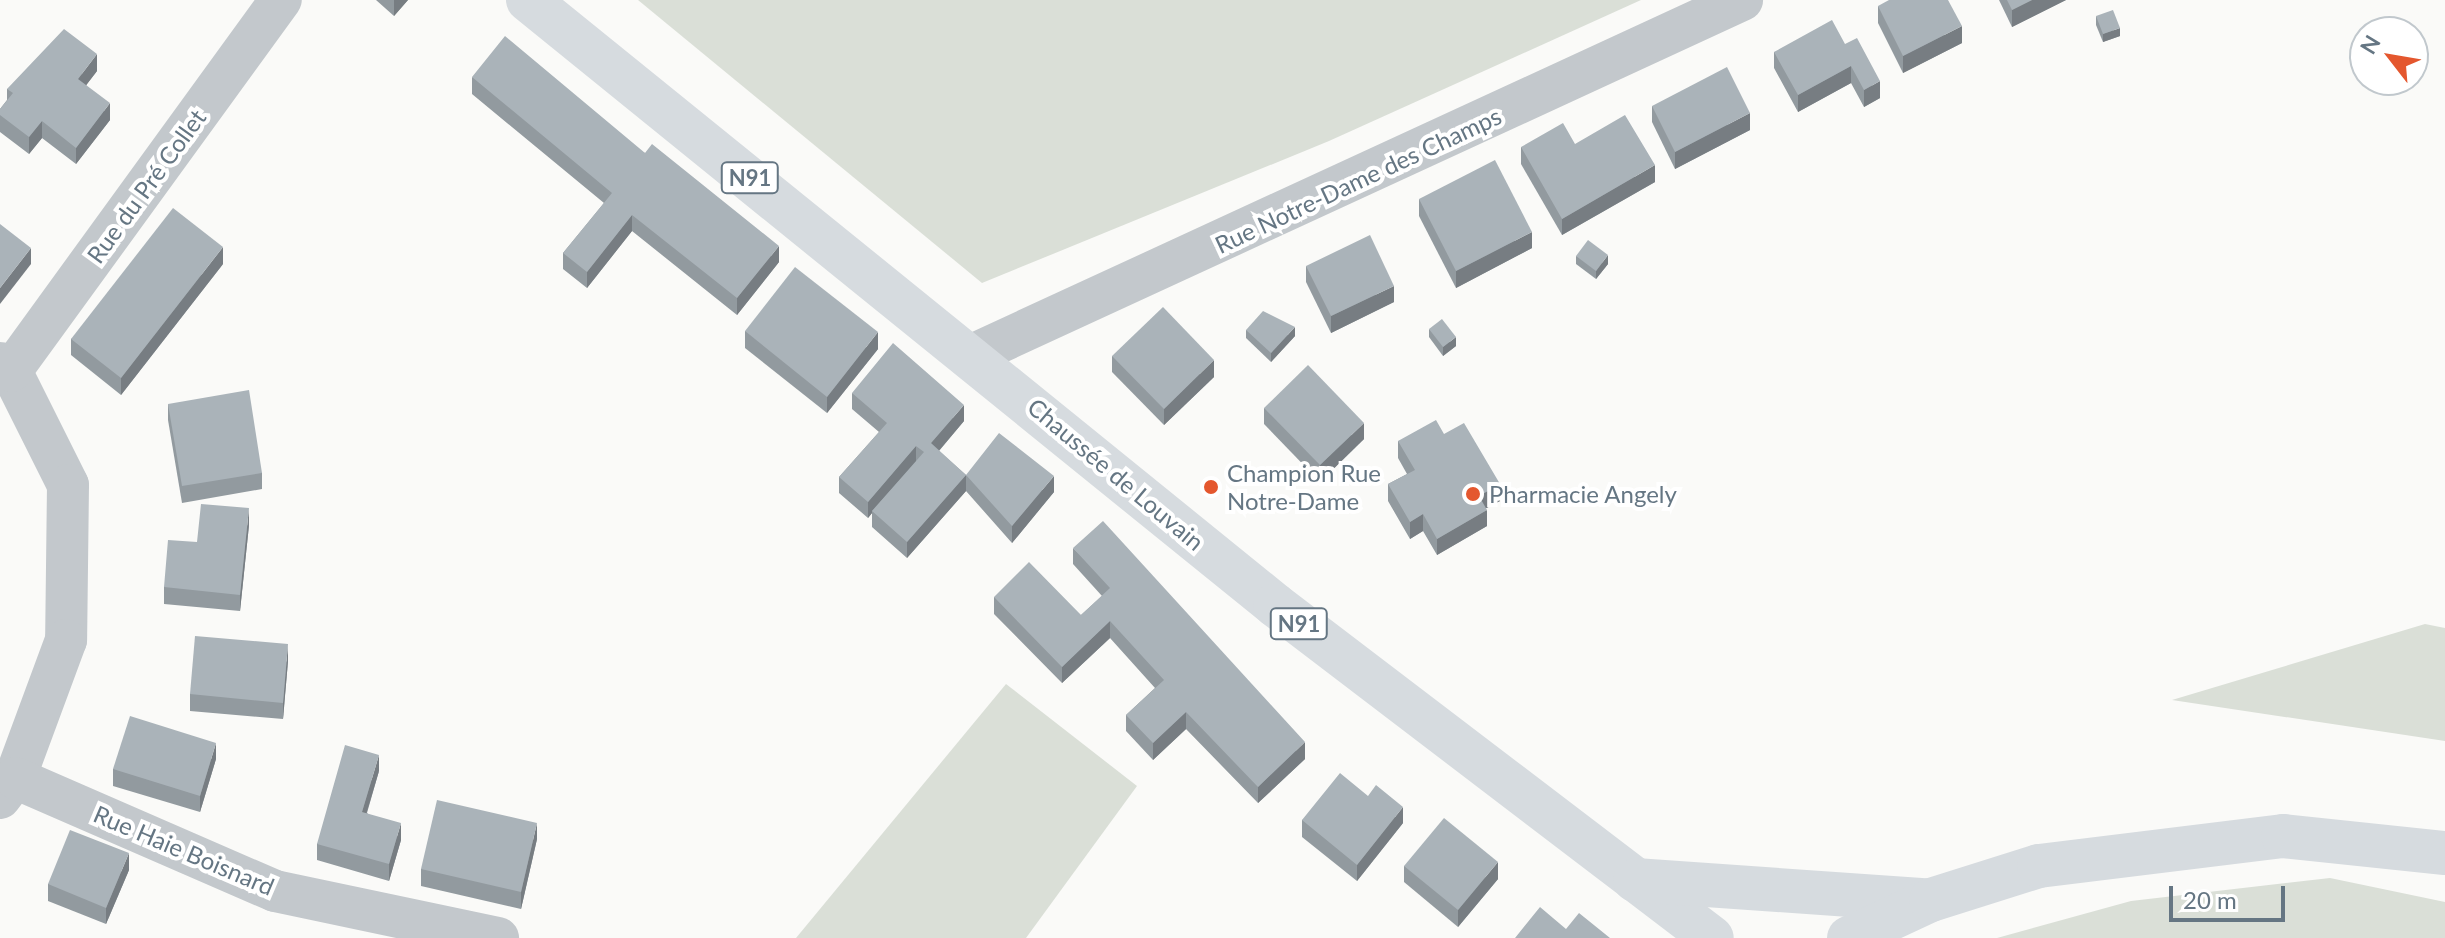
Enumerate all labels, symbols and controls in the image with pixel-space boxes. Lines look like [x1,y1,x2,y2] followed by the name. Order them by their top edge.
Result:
[2349,16,2429,96] north arrow
[2354,30,2386,59] text: N
[1210,101,1506,259] street label: Rue Notre-Dame des Champs
[81,104,211,268] street label: Rue du Pré Collet
[720,160,780,196] road number: N91
[1022,392,1210,556] street label: Chaussée de Louvain
[1227,459,1381,515] place label: Champion Rue Notre-Dame
[1202,478,1220,496] marker: Champion Rue Notre-Dame
[1489,480,1678,508] place label: Pharmacie Angely
[1464,485,1482,503] marker: Pharmacie Angely
[1269,606,1329,642] road number: N91
[89,799,279,901] street label: Rue Haie Boisnard
[2173,870,2289,920] scale bar
[2183,885,2237,914] text: 20 m

